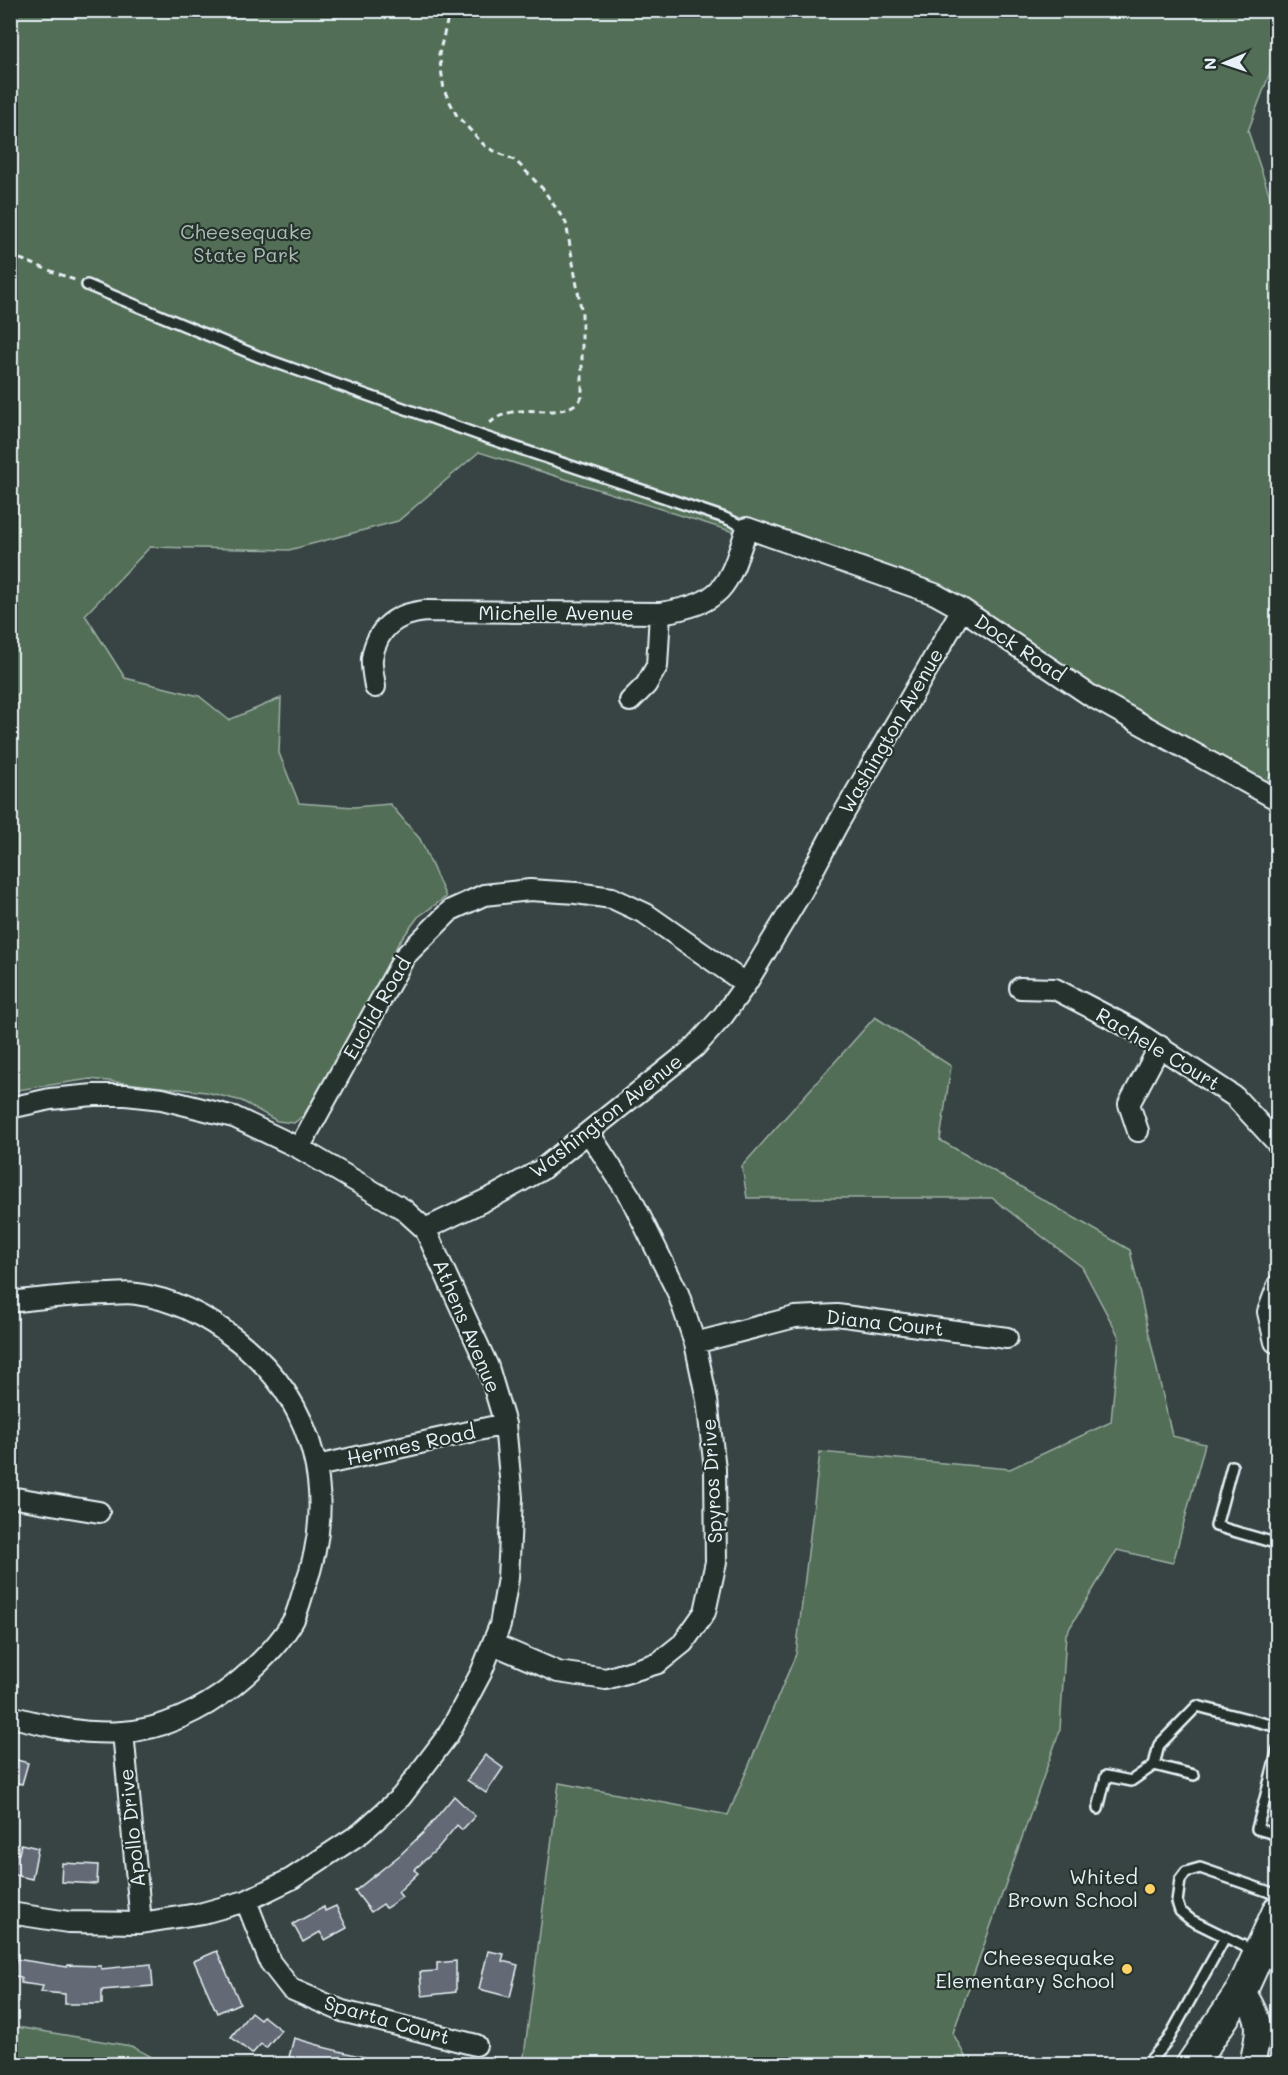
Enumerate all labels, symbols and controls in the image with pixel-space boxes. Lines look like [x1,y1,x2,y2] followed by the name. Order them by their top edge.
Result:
[1195,33,1255,93] north arrow
[1199,57,1220,70] text: N
[180,218,312,267] park label: Cheesequake State Park
[478,599,634,625] street label: Michelle Avenue
[970,607,1071,687] street label: Dock Road
[832,643,948,818] street label: Washington Avenue
[336,952,416,1063] street label: Euclid Road
[1092,1001,1225,1095] street label: Rachele Court
[524,1047,687,1183] street label: Washington Avenue
[428,1255,508,1396] street label: Athens Avenue
[825,1303,945,1341] street label: Diana Court
[344,1418,478,1470] street label: Hermes Road
[695,1418,727,1544] street label: Spyros Drive
[112,1767,150,1889] street label: Apollo Drive
[1008,1863,1138,1912] place label: Whited Brown School
[1143,1882,1157,1896] marker: Whited Brown School
[936,1944,1115,1993] place label: Cheesequake Elementary School
[1120,1962,1134,1976] marker: Cheesequake Elementary School
[321,1989,453,2049] street label: Sparta Court

